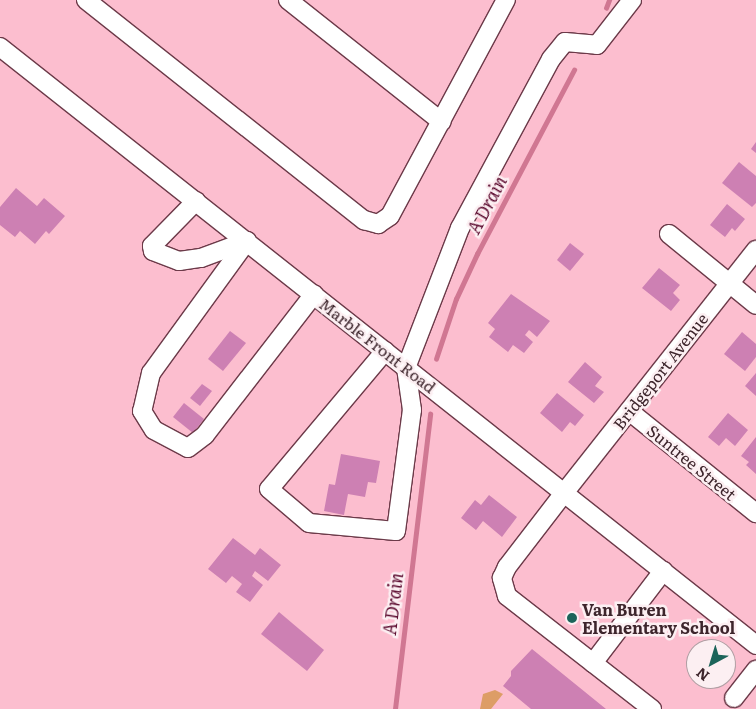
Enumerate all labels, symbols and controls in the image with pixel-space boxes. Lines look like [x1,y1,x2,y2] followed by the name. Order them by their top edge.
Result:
[463,172,511,238] water label: A Drain
[316,294,440,396] street label: Marble Front Road
[609,309,711,433] street label: Bridgeport Avenue
[644,420,740,504] street label: Suntree Street
[378,572,408,636] water label: A Drain
[582,599,735,637] place label: Van Buren Elementary School
[566,612,578,624] marker: Van Buren Elementary School
[686,639,736,689] north arrow
[691,663,713,686] text: N

